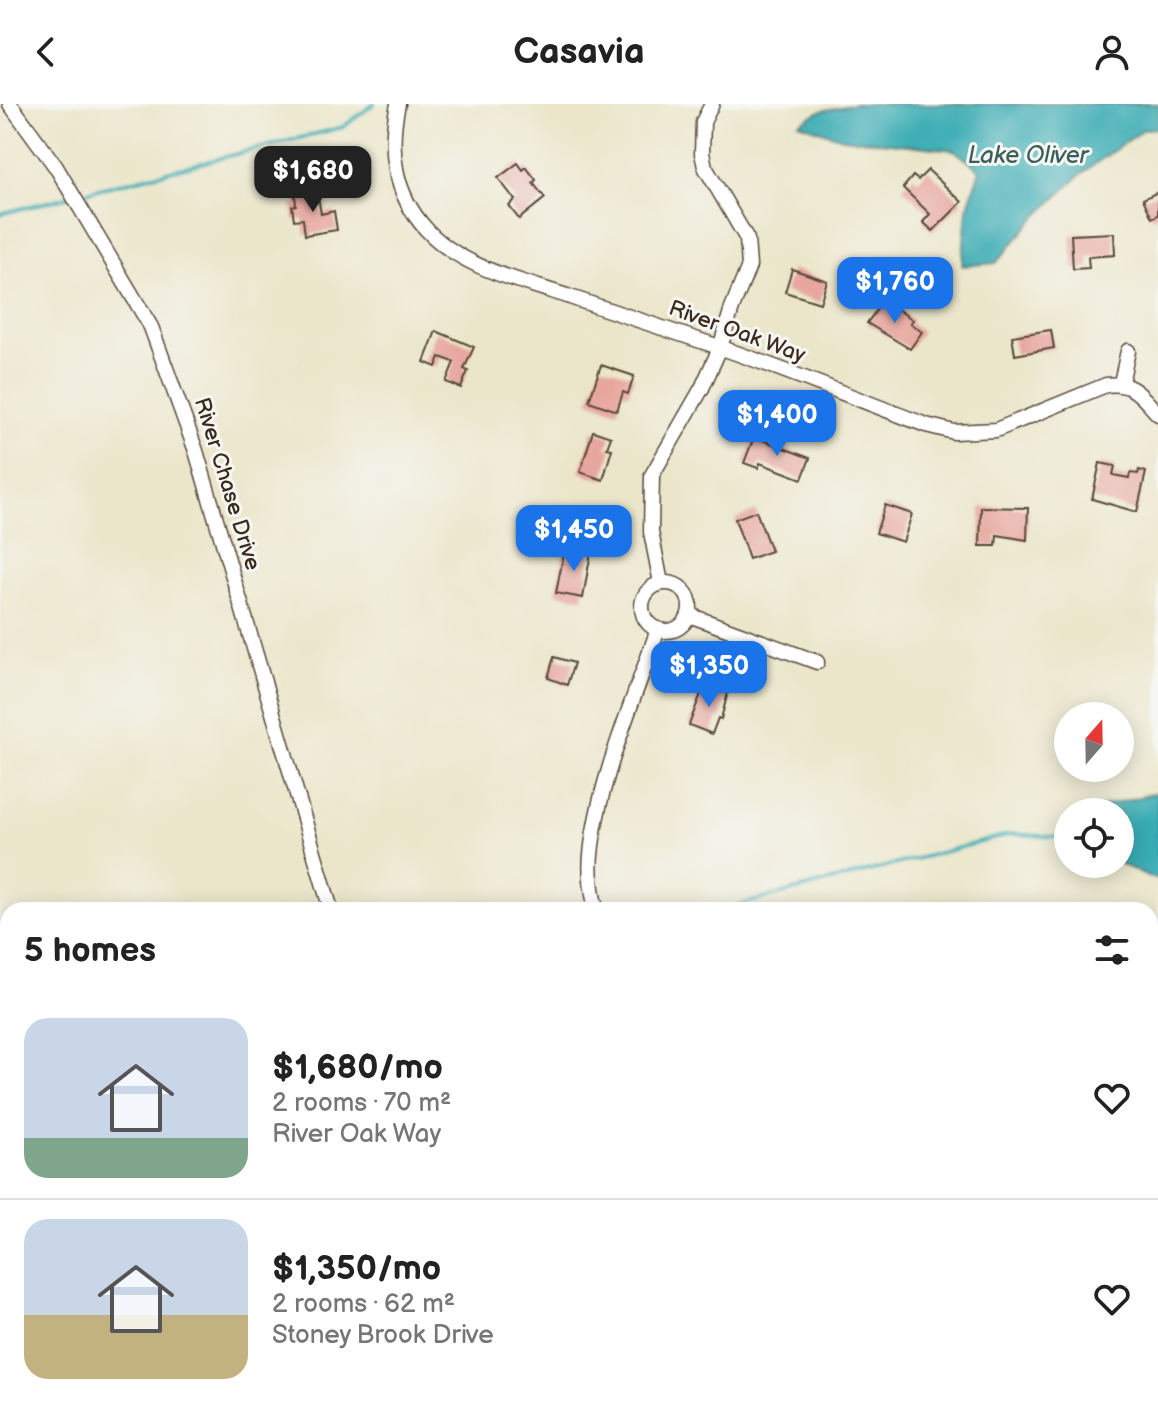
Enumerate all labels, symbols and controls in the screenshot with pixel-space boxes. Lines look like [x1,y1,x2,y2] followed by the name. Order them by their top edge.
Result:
[24,30,68,74] icon: back
[1090,30,1134,74] icon: person
[513,31,645,74] text: Casavia
[968,141,1091,170] water label: Lake Oliver
[248,146,378,214] pin: $1,680
[272,156,354,187] text: $1,680
[830,257,960,325] pin: $1,760
[855,267,935,298] text: $1,760
[665,295,809,369] street label: River Oak Way
[712,390,842,458] pin: $1,400
[188,394,266,574] street label: River Chase Drive
[736,400,818,431] text: $1,400
[509,505,639,573] pin: $1,450
[534,515,614,546] text: $1,450
[644,641,774,709] pin: $1,350
[669,651,749,682] text: $1,350
[1054,702,1134,782] north arrow
[1054,702,1134,878] map controls
[1054,798,1134,878] button: locate
[1090,928,1134,972] icon: filters
[24,930,156,971] text: 5 homes
[272,1047,443,1088] text: $1,680/mo
[88,1050,184,1146] icon: home
[1090,1076,1134,1120] icon: heart
[272,1088,451,1119] text: 2 rooms · 70 m²
[272,1119,441,1150] text: River Oak Way
[272,1248,441,1289] text: $1,350/mo
[88,1251,184,1347] icon: home
[1090,1277,1134,1321] icon: heart
[272,1289,455,1320] text: 2 rooms · 62 m²
[272,1320,494,1351] text: Stoney Brook Drive

